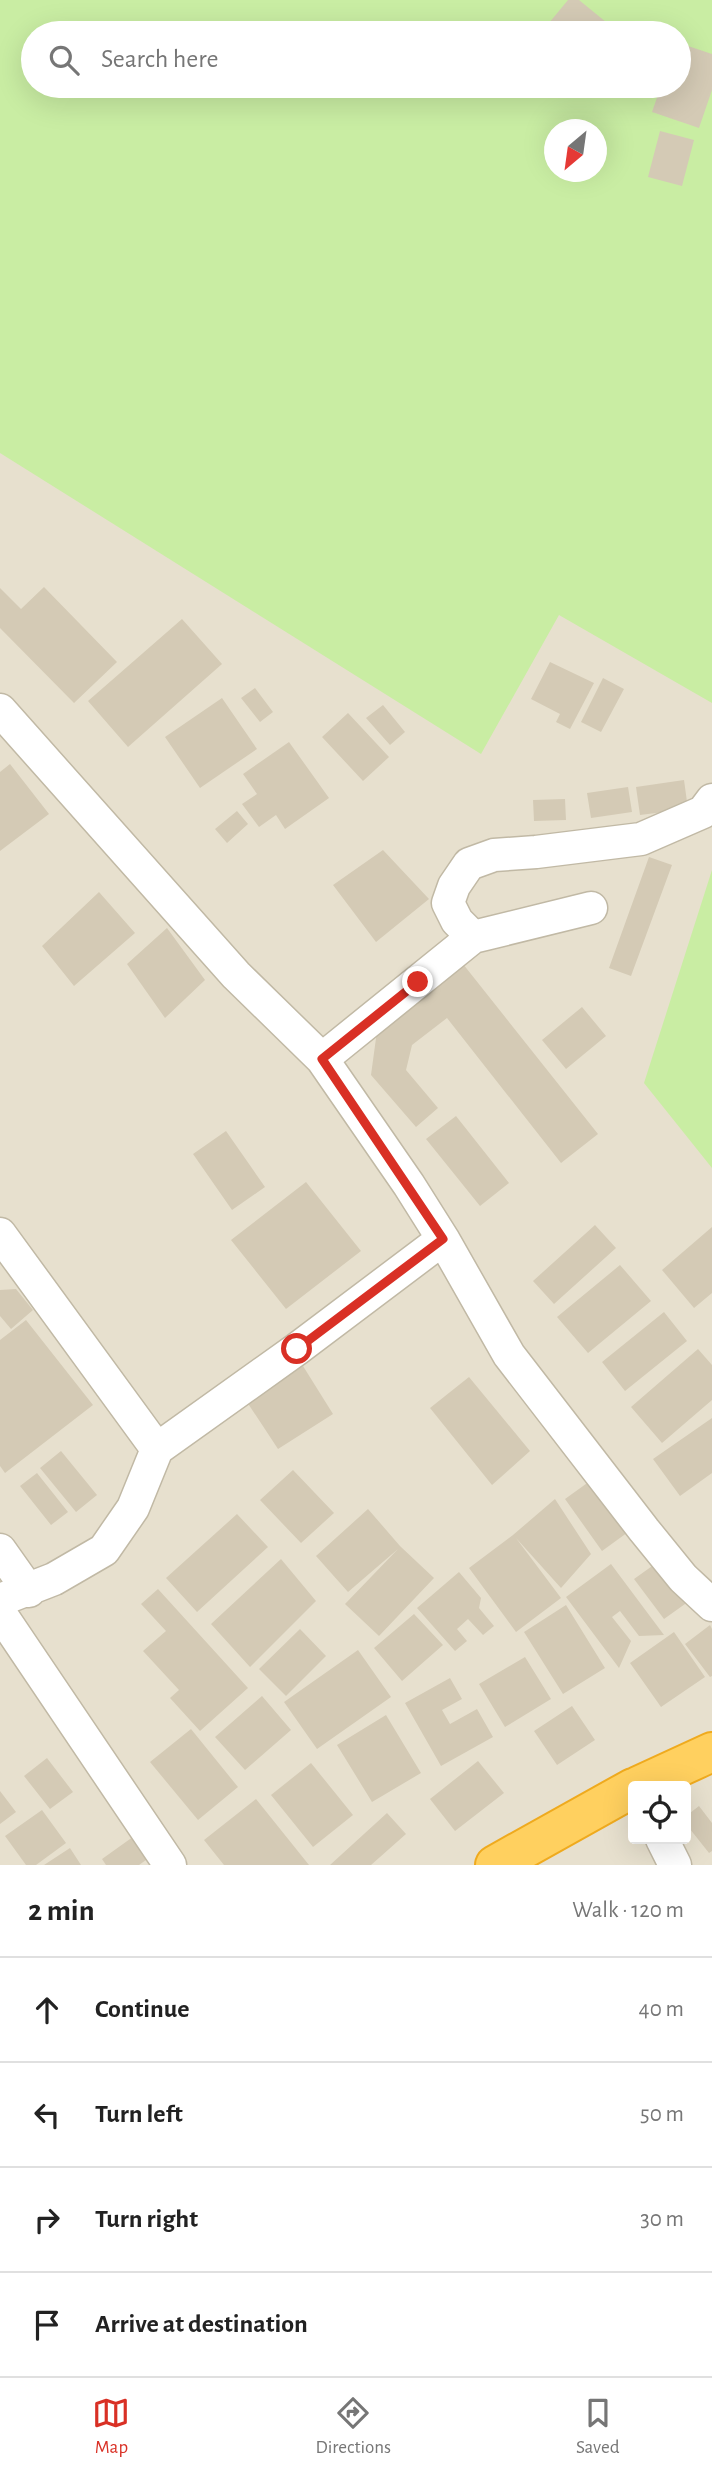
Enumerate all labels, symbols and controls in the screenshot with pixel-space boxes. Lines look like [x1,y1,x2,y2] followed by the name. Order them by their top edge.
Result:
[21,21,691,98] search box
[45,41,83,79] icon: search
[101,46,219,72] text: Search here
[544,119,607,182] north arrow
[402,966,433,997] route end
[281,1333,312,1364] route start
[628,1781,691,1844] map controls
[628,1781,691,1844] button: locate
[28,1896,95,1926] text: 2 min
[572,1899,684,1922] text: Walk · 120 m
[28,1991,66,2029] icon: ahead
[95,1996,190,2022] text: Continue
[639,1998,684,2021] text: 40 m
[28,2096,66,2134] icon: left
[95,2101,183,2127] text: Turn left
[640,2103,684,2126] text: 50 m
[28,2201,66,2239] icon: right
[95,2206,198,2232] text: Turn right
[640,2208,684,2231] text: 30 m
[28,2306,66,2344] icon: arrive
[95,2311,308,2337] text: Arrive at destination
[92,2394,130,2459] tab: Map
[315,2394,391,2459] tab: Directions
[576,2394,620,2459] tab: Saved

